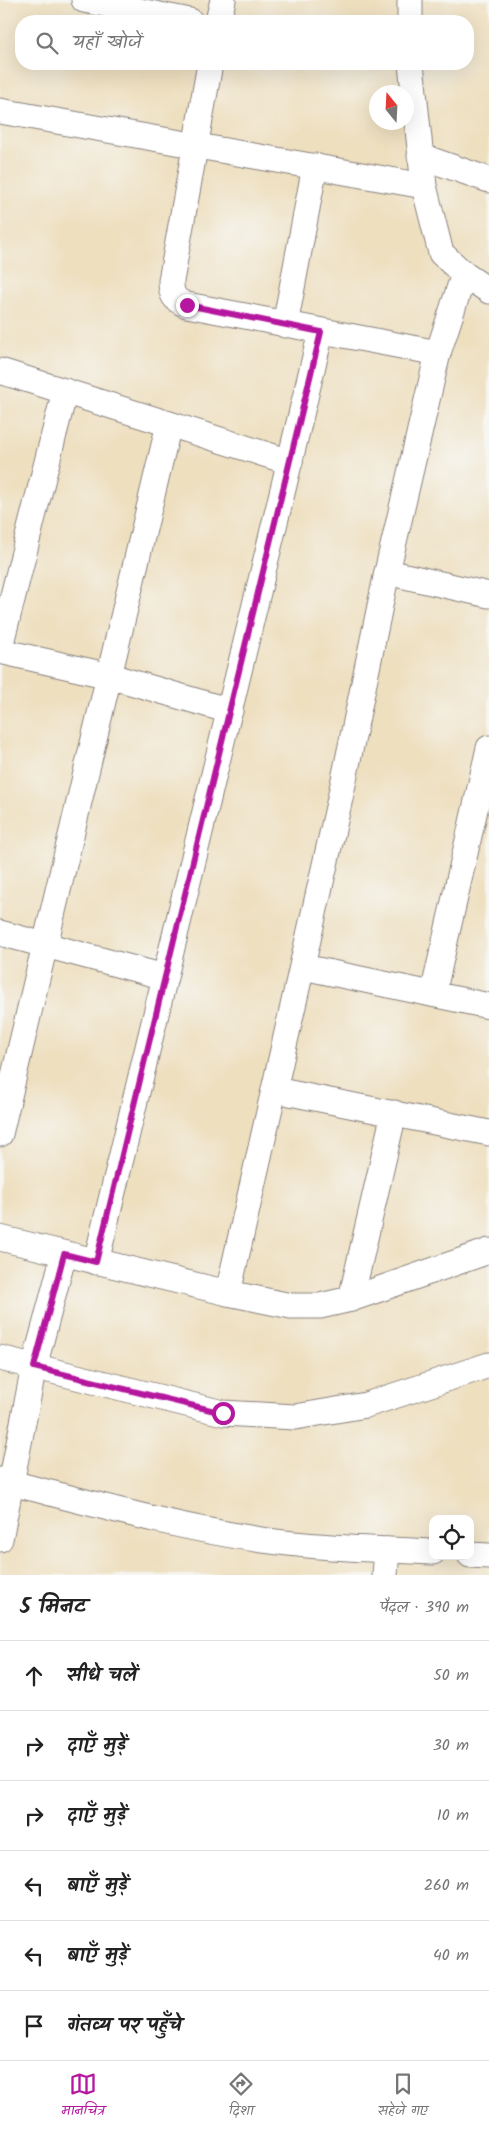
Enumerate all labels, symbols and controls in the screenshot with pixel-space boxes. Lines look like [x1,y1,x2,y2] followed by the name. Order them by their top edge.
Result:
[15,15,474,70] search box
[73,28,142,58] text: यहाँ खोजें
[33,29,61,57] icon: search
[369,85,414,130] north arrow
[176,294,199,317] route end
[212,1402,235,1425] route start
[429,1515,474,1560] map controls
[429,1515,474,1560] button: locate
[20,1591,86,1624] text: 5 मिनट
[380,1595,469,1620] text: पैदल · 390 m
[67,1661,137,1691] text: सीधे चलें
[20,1662,48,1690] icon: ahead
[433,1663,469,1688] text: 50 m
[67,1731,126,1761] text: दाएँ मुड़ें
[20,1732,48,1760] icon: right
[433,1733,469,1758] text: 30 m
[67,1801,126,1831] text: दाएँ मुड़ें
[20,1802,48,1830] icon: right
[437,1803,469,1828] text: 10 m
[67,1871,128,1901] text: बाएँ मुड़ें
[20,1872,48,1900] icon: left
[424,1873,469,1898] text: 260 m
[67,1941,128,1971] text: बाएँ मुड़ें
[20,1942,48,1970] icon: left
[433,1943,469,1968] text: 40 m
[67,2011,182,2041] text: गंतव्य पर पहुँचे
[20,2012,48,2040] icon: arrive
[61,2070,105,2122] tab: मानचित्र
[227,2070,255,2122] tab: दिशा
[378,2070,428,2122] tab: सहेजे गए

